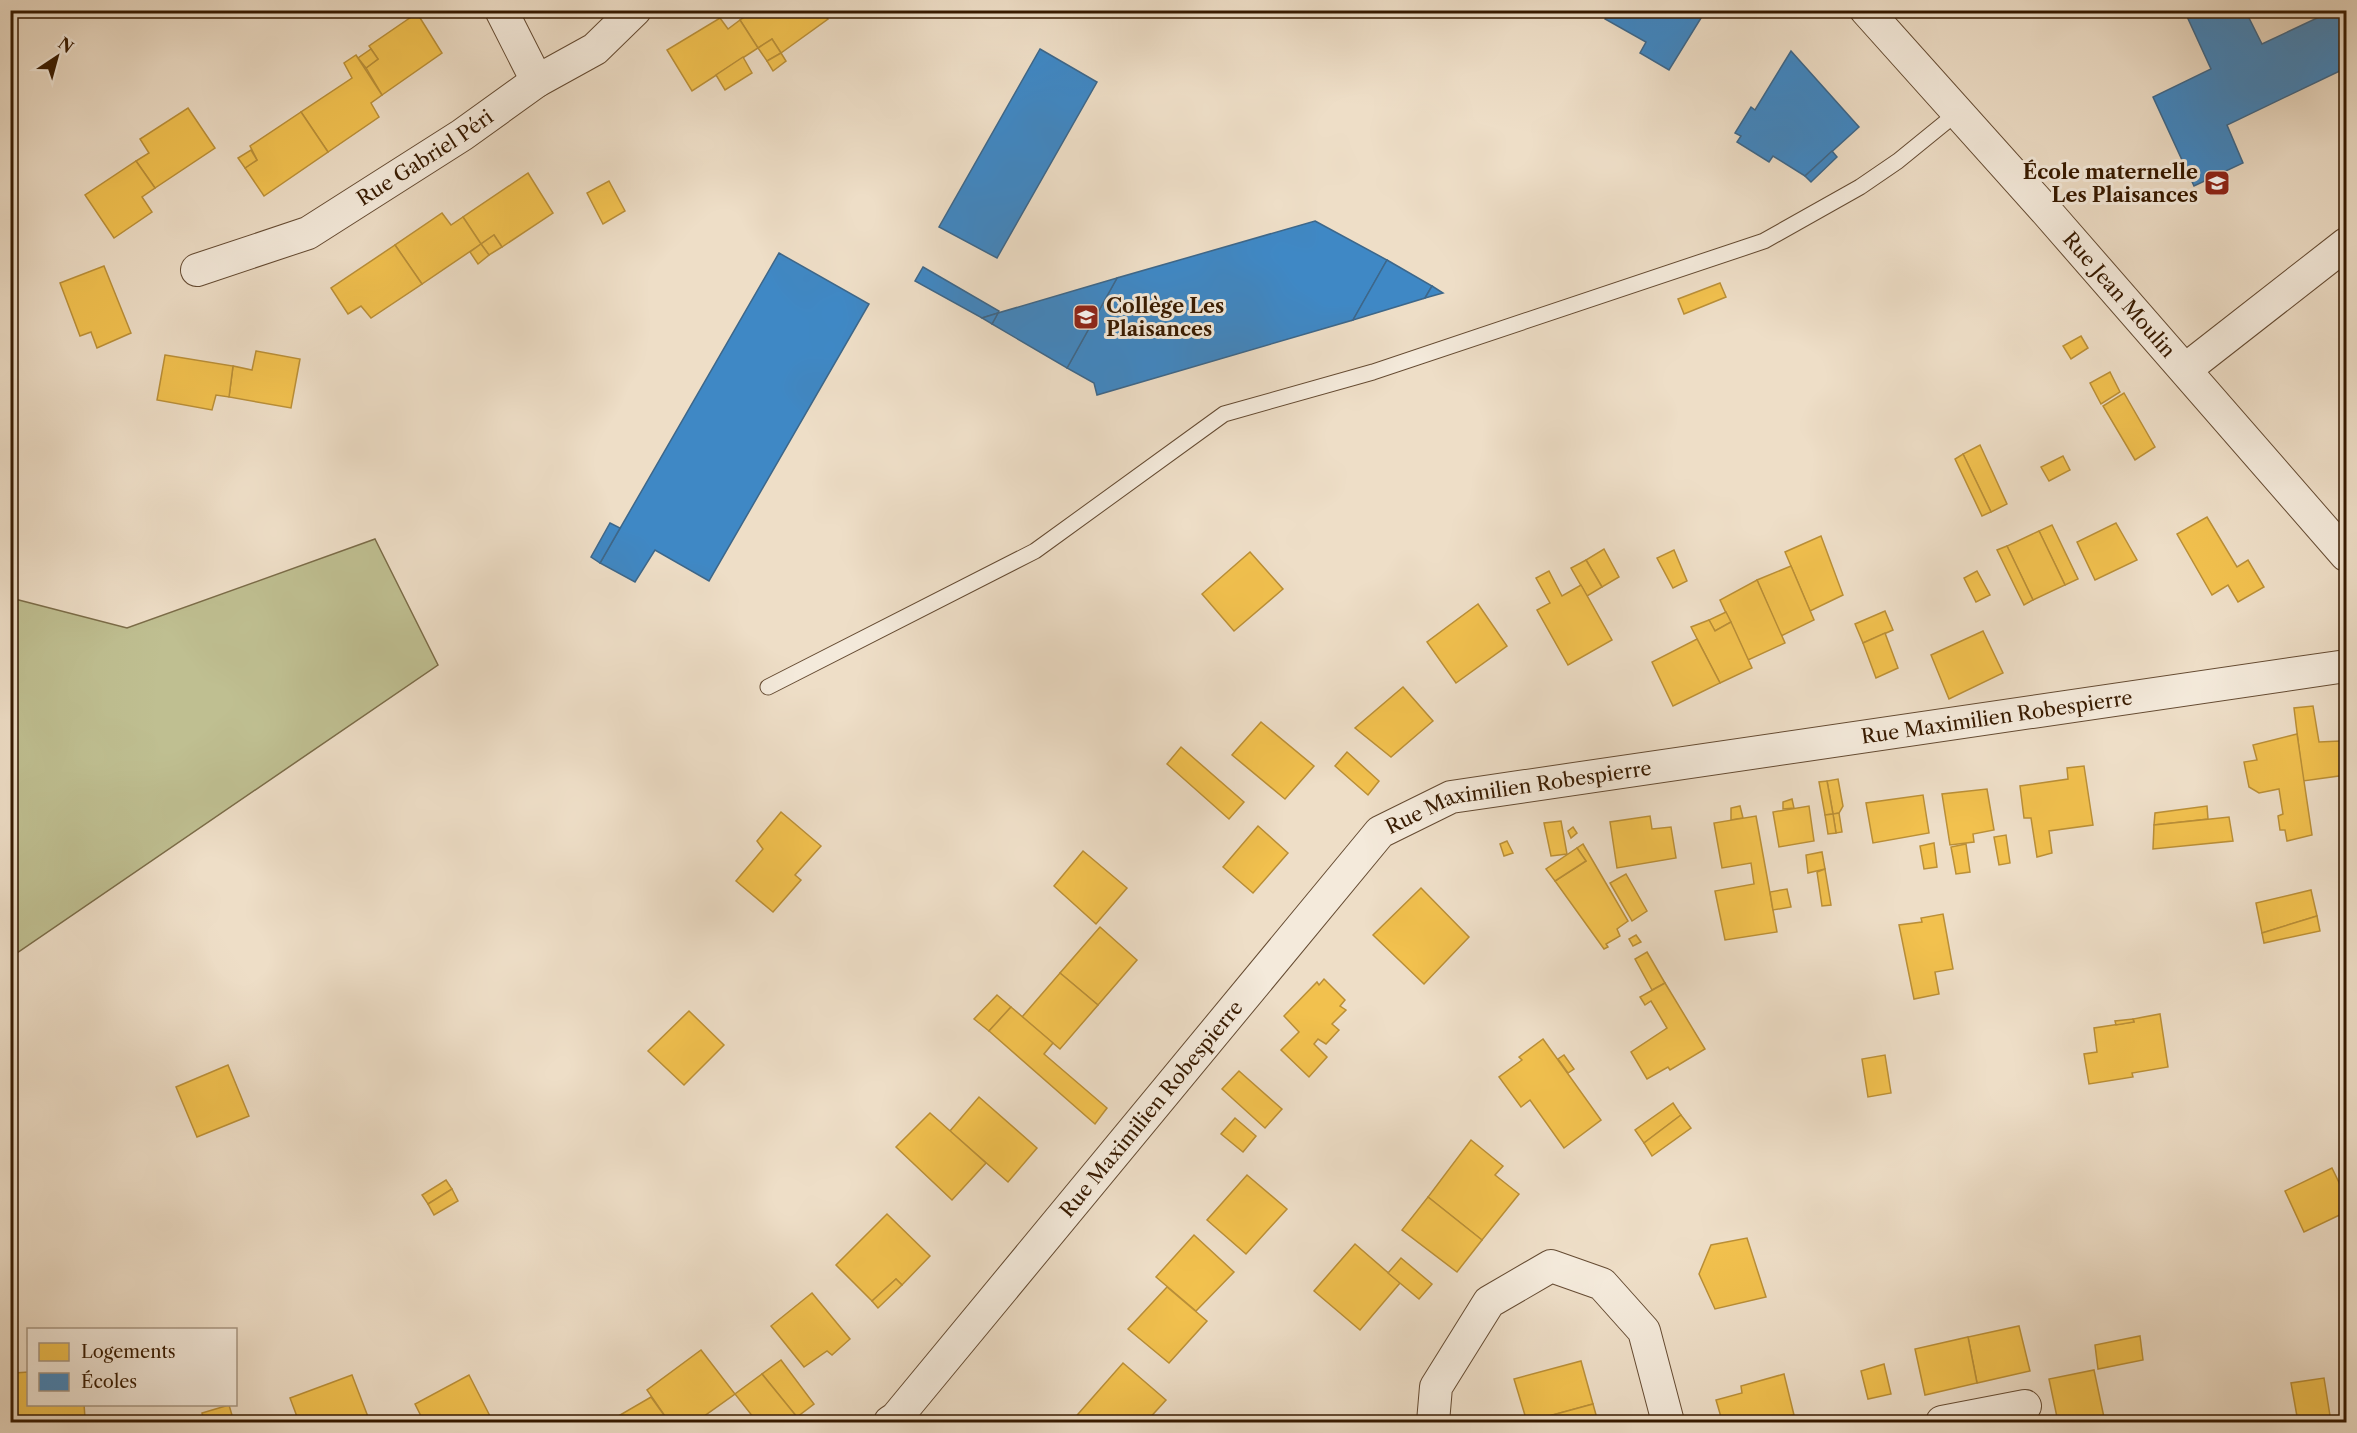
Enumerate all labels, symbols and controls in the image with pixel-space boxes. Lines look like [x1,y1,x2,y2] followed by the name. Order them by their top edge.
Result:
[27,27,87,87] north arrow
[54,33,77,57] text: N
[352,105,498,211] street label: Rue Gabriel Péri
[2023,159,2198,207] place label: École maternelle Les Plaisances
[2202,168,2232,198] school or university icon: École maternelle Les Plaisances
[2058,227,2181,363] street label: Rue Jean Moulin
[1106,294,1224,341] place label: Collège Les Plaisances
[1071,302,1101,332] school or university icon: Collège Les Plaisances
[1860,685,2134,749] street label: Rue Maximilien Robespierre
[1382,756,1653,839] street label: Rue Maximilien Robespierre
[1055,996,1248,1222] street label: Rue Maximilien Robespierre
[27,1328,237,1406] legend
[81,1341,176,1363] text: Logements
[81,1370,137,1393] text: Écoles

